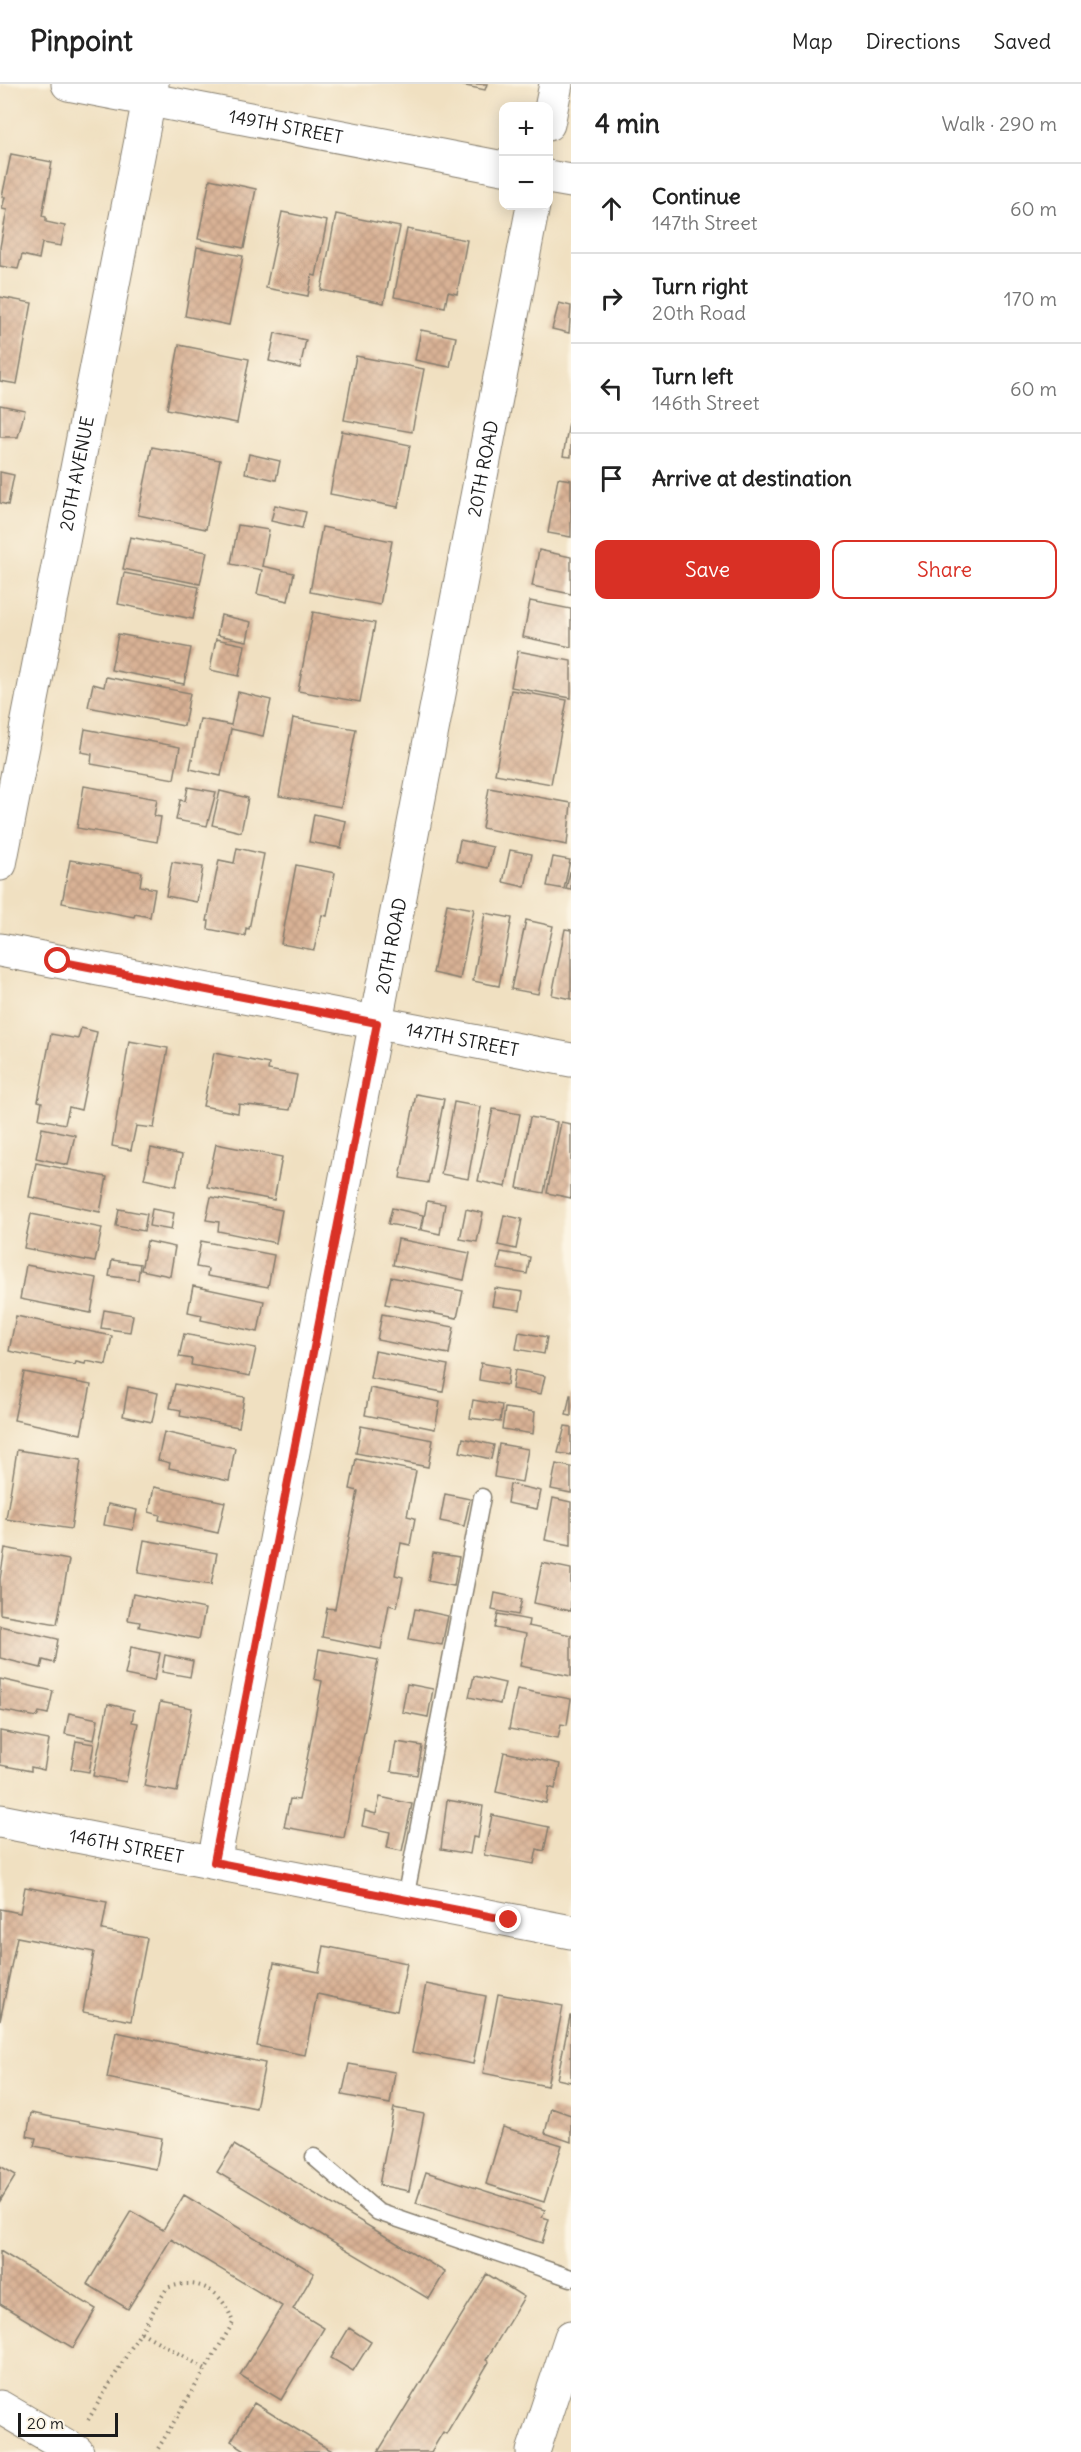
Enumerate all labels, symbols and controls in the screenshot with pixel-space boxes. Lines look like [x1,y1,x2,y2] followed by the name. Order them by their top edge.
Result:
[30,23,133,59] text: Pinpoint
[792,28,833,55] text: Map
[866,28,960,55] text: Directions
[993,28,1051,55] text: Saved
[499,102,553,210] map controls
[499,102,553,156] button: +
[227,104,345,148] street label: 149TH STREET
[595,107,660,140] text: 4 min
[942,111,1057,136] text: Walk · 290 m
[499,156,553,210] button: −
[652,182,741,210] text: Continue
[595,192,628,225] icon: ahead
[1010,196,1057,221] text: 60 m
[652,210,758,235] text: 147th Street
[652,272,748,300] text: Turn right
[595,282,628,315] icon: right
[1004,286,1057,311] text: 170 m
[652,300,746,325] text: 20th Road
[652,362,733,390] text: Turn left
[595,372,628,405] icon: left
[1010,376,1057,401] text: 60 m
[652,390,759,415] text: 146th Street
[54,414,99,533] street label: 20TH AVENUE
[462,419,503,519] street label: 20TH ROAD
[595,462,628,495] icon: arrive
[652,464,852,492] text: Arrive at destination
[595,540,820,599] button: Save
[832,540,1057,599] button: Share
[370,896,411,996] street label: 20TH ROAD
[44,947,70,973] route start
[404,1017,521,1061] street label: 147TH STREET
[68,1823,186,1868] street label: 146TH STREET
[495,1906,521,1932] route end
[18,2410,118,2438] scale bar
[27,2413,64,2433] text: 20 m

